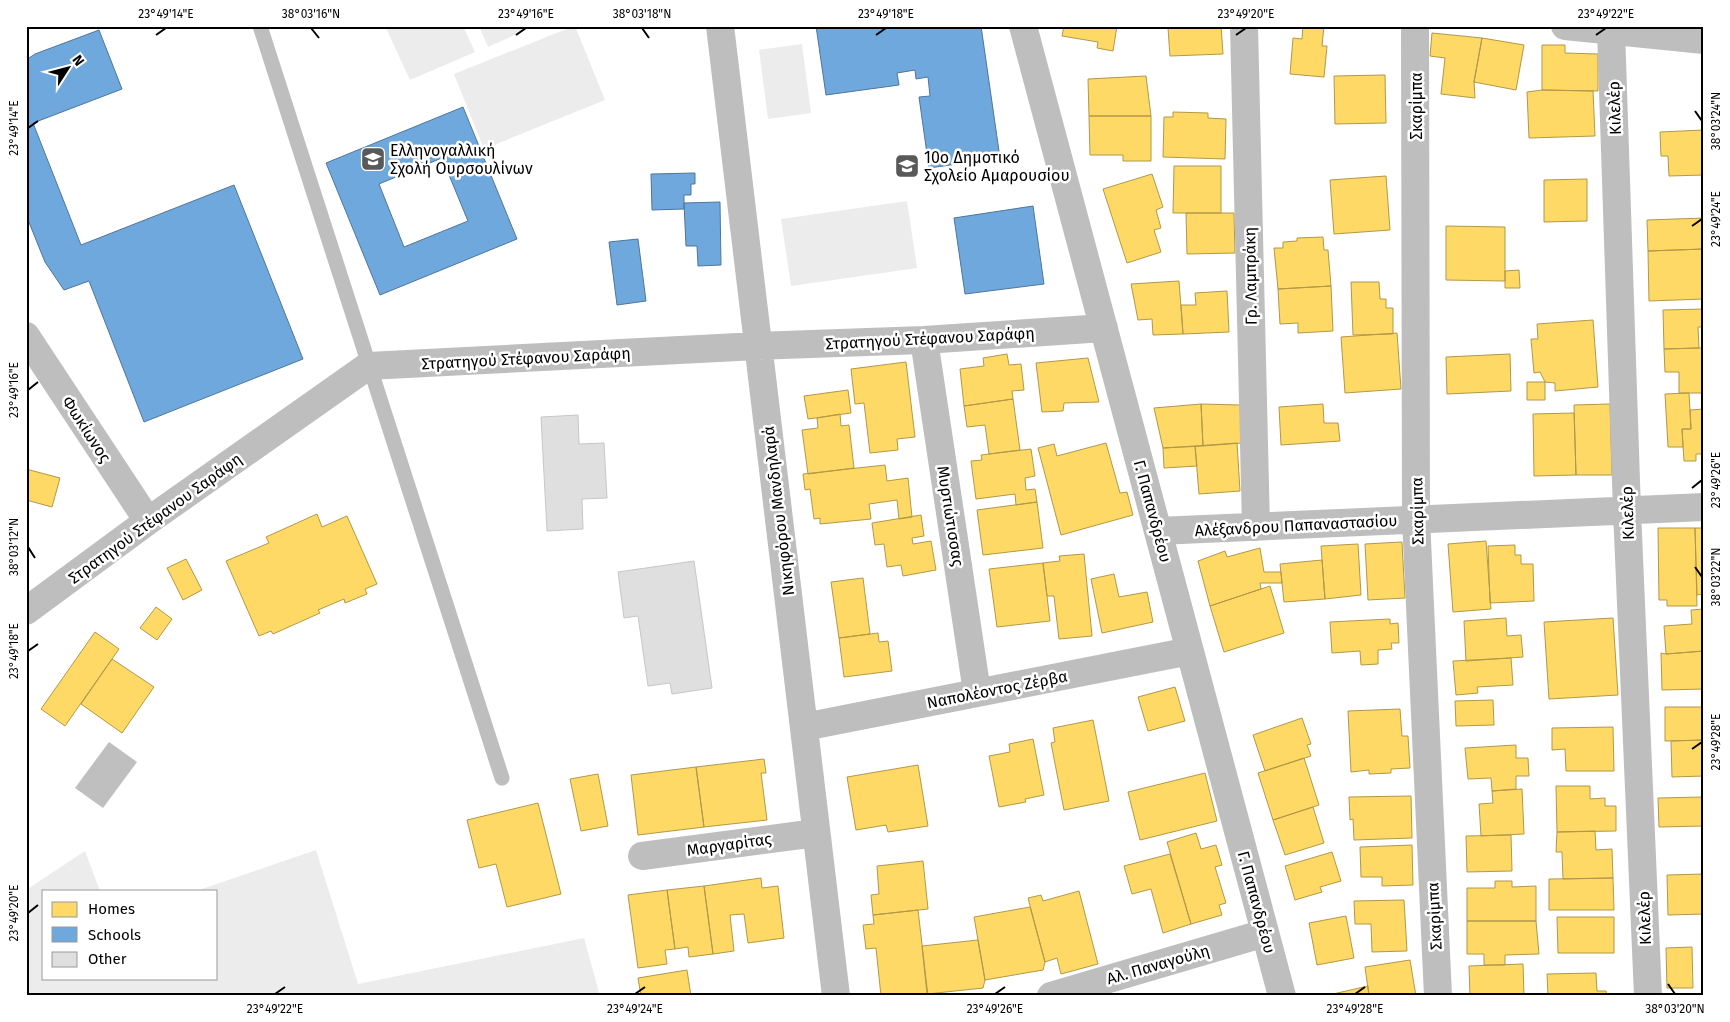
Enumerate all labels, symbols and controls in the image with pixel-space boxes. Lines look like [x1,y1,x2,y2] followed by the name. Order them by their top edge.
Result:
[138,7,194,21] text: 23°49'14"E
[282,7,340,21] text: 38°03'16"N
[498,7,554,21] text: 23°49'16"E
[613,7,671,21] text: 38°03'18"N
[858,7,914,21] text: 23°49'18"E
[1218,7,1274,21] text: 23°49'20"E
[1578,7,1634,21] text: 23°49'22"E
[42,42,92,92] north arrow
[69,52,88,69] text: N
[1407,72,1426,140] street label: Σκαρίμπα
[1604,81,1625,135] street label: Κιλελέρ
[1709,92,1723,150] text: 38°03'24"N
[7,100,21,156] text: 23°49'14"E
[390,141,533,178] place label: Ελληνογαλλική Σχολή Ουρσουλίνων
[360,146,386,172] school or university icon: Ελληνογαλλική Σχολή Ουρσουλίνων
[924,148,1070,185] place label: 10ο Δημοτικό Σχολείο Αμαρουσίου
[894,153,920,179] school or university icon: 10ο Δημοτικό Σχολείο Αμαρουσίου
[1709,191,1723,247] text: 23°49'24"E
[1240,227,1261,325] street label: Γρ. Λαμπράκη
[825,324,1035,353] street label: Στρατηγού Στέφανου Σαράφη
[421,344,631,373] street label: Στρατηγού Στέφανου Σαράφη
[7,362,21,418] text: 23°49'16"E
[58,393,115,466] street label: Φωκίωνος
[759,425,798,597] street label: Νικηφόρου Μανδηλαρά
[65,449,246,588] street label: Στρατηγού Στέφανου Σαράφη
[1709,452,1723,508] text: 23°49'26"E
[1130,458,1175,564] street label: Γ. Παπανδρέου
[933,464,968,568] street label: Μυρτιώτισσας
[1407,477,1428,545] street label: Σκαρίμπα
[1617,486,1638,540] street label: Κιλελέρ
[1194,511,1398,540] street label: Αλέξανδρου Παπαναστασίου
[7,518,21,576] text: 38°03'12"N
[1709,548,1723,606] text: 38°03'22"N
[7,623,21,679] text: 23°49'18"E
[925,667,1069,712] street label: Ναπολέοντος Ζέρβα
[1709,714,1723,770] text: 23°49'28"E
[685,829,773,860] street label: Μαργαρίτας
[1234,849,1279,955] street label: Γ. Παπανδρέου
[1423,882,1446,950] street label: Σκαρίμπα
[7,885,21,941] text: 23°49'20"E
[42,890,218,980] legend
[1634,891,1655,945] street label: Κιλελέρ
[88,900,135,918] text: Homes
[88,926,141,944] text: Schools
[1104,941,1212,988] street label: Αλ. Παναγούλη
[88,950,127,968] text: Other
[247,1002,303,1016] text: 23°49'22"E
[607,1002,663,1016] text: 23°49'24"E
[967,1002,1023,1016] text: 23°49'26"E
[1327,1002,1383,1016] text: 23°49'28"E
[1645,1002,1705,1016] text: 38°03'20"N

